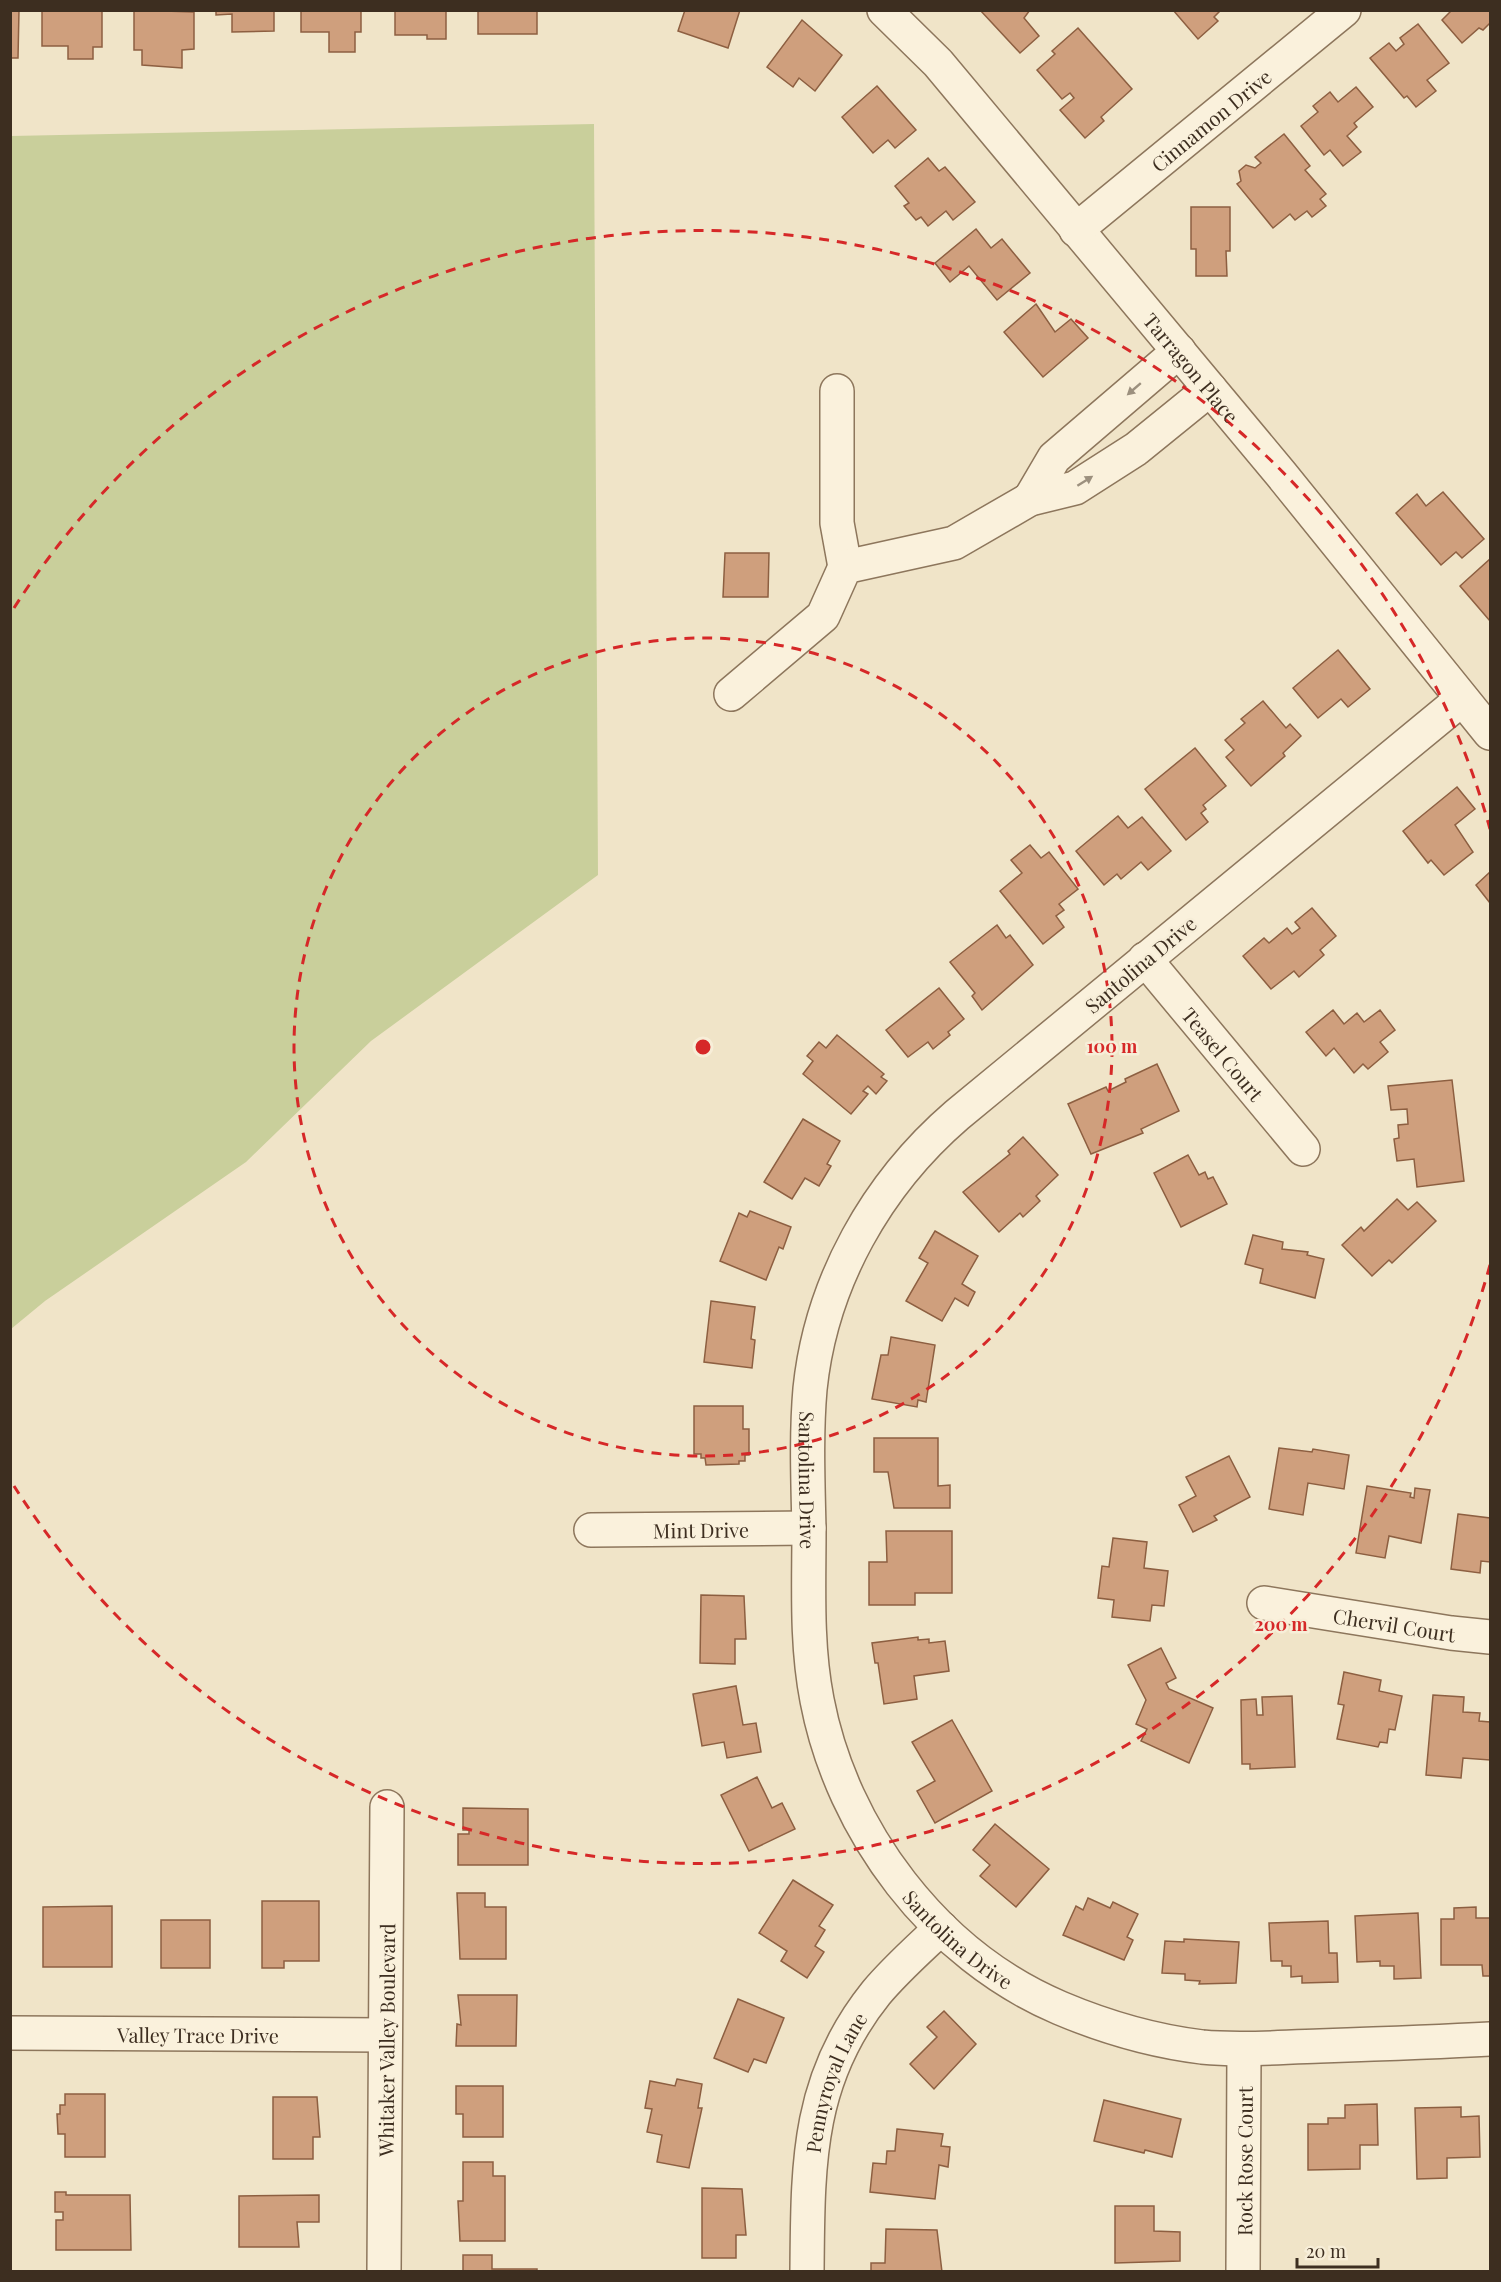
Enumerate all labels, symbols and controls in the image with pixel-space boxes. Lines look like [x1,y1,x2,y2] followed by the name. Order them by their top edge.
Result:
[1145,62,1276,177] street label: Cinnamon Drive
[1138,307,1246,428] street label: Tarragon Place
[1127,382,1142,395] one-way arrow
[1077,476,1093,487] one-way arrow
[1079,909,1201,1019] street label: Santolina Drive
[1177,1001,1271,1107] street label: Teasel Court
[1087,1034,1138,1058] text: 100 m
[693,1037,713,1057] centre of rings
[794,1411,823,1549] street label: Santolina Drive
[653,1515,749,1543] street label: Mint Drive
[1331,1601,1458,1647] street label: Chervil Court
[1254,1612,1308,1636] text: 200 m
[898,1884,1018,1994] street label: Santolina Drive
[371,1923,400,2158] street label: Whitaker Valley Boulevard
[798,2006,872,2154] street label: Pennyroyal Lane
[116,2020,279,2048] street label: Valley Trace Drive
[1230,2085,1257,2236] street label: Rock Rose Court
[1297,2231,1378,2269] scale bar
[1306,2239,1346,2263] text: 20 m

